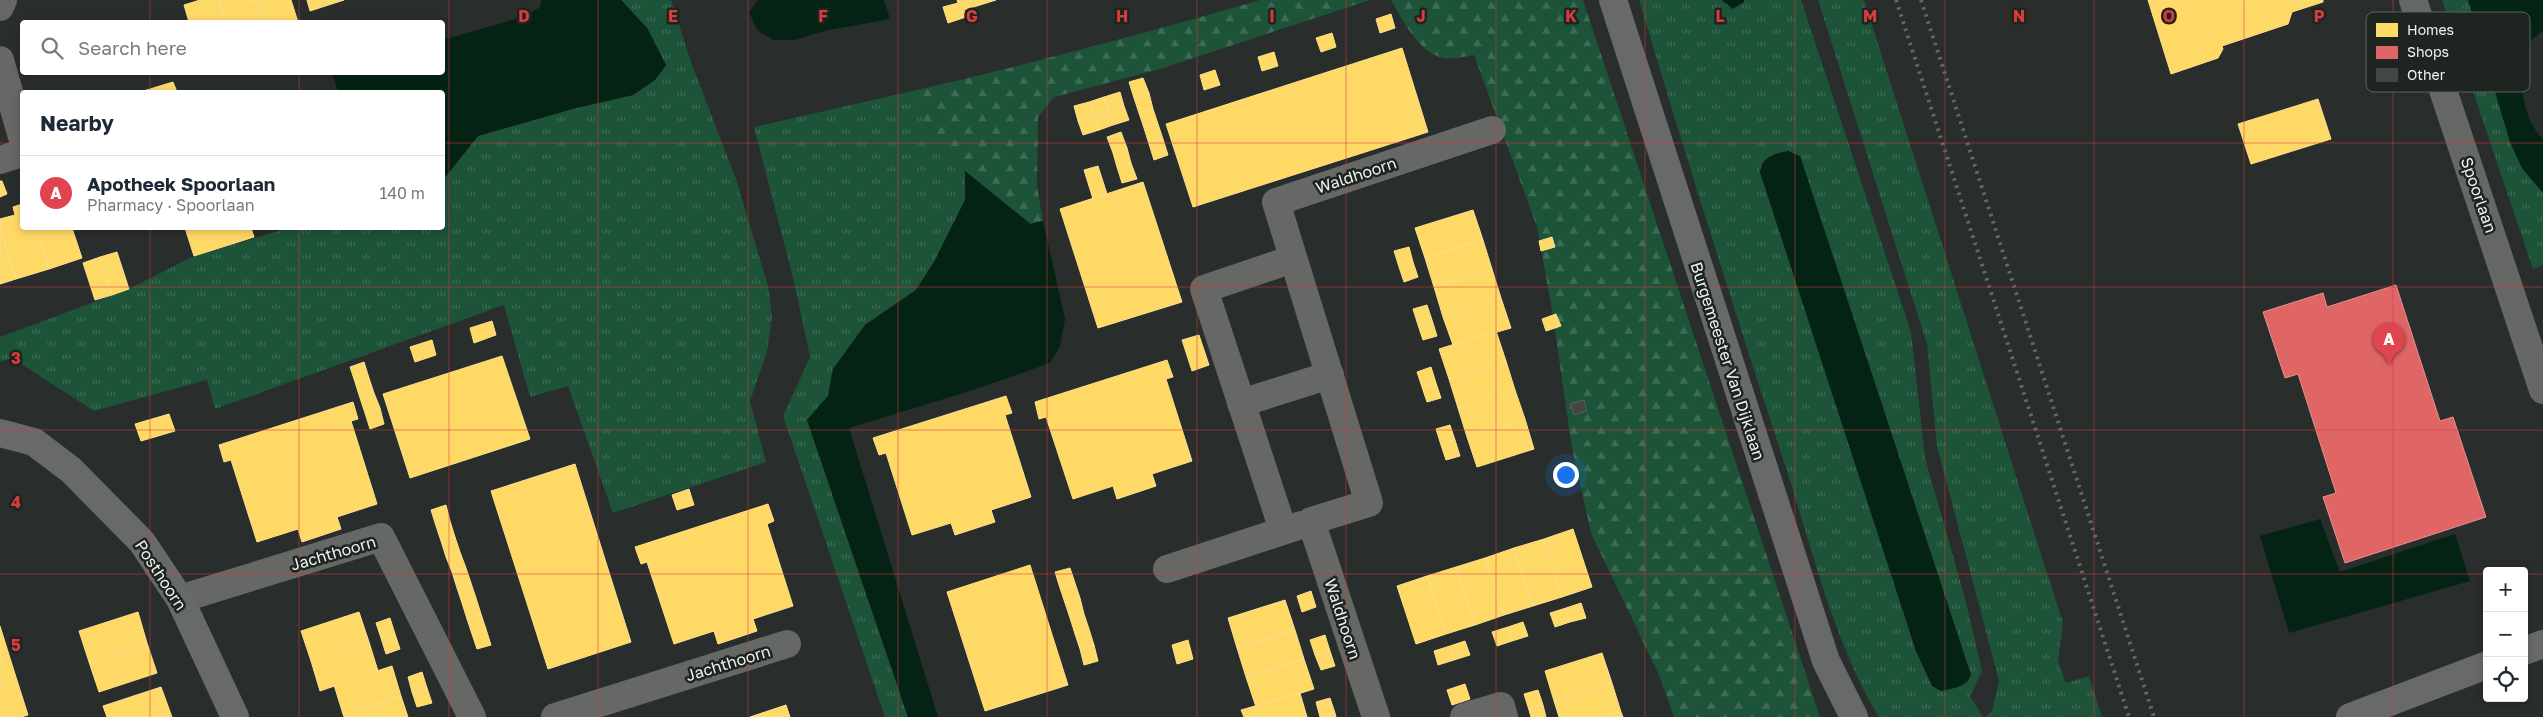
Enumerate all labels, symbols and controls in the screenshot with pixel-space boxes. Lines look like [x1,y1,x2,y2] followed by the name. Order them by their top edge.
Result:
[518,6,530,26] text: D
[668,6,678,26] text: E
[818,6,828,26] text: F
[966,6,978,26] text: G
[1116,6,1128,26] text: H
[1269,6,1275,26] text: I
[1416,6,1426,26] text: J
[1565,6,1577,26] text: K
[1715,6,1725,26] text: L
[1863,6,1877,26] text: M
[2013,6,2025,26] text: N
[2163,6,2175,26] text: O
[2314,6,2325,26] text: P
[2366,12,2530,92] legend
[20,20,445,75] search box
[2407,21,2454,38] text: Homes
[38,34,66,62] icon: search
[78,36,187,59] text: Search here
[2407,43,2449,60] text: Shops
[2407,66,2446,83] text: Other
[40,110,114,136] text: Nearby
[1313,153,1399,197] street label: Waldhoorn
[2457,155,2501,235] street label: Spoorlaan
[87,172,275,195] text: Apotheek Spoorlaan
[50,183,62,203] text: A
[379,183,425,203] text: 140 m
[87,195,255,215] text: Pharmacy · Spoorlaan
[1686,259,1770,463] street label: Burgemeester Van Dijklaan
[2373,323,2405,364] pin: A
[11,348,21,368] text: 3
[1553,462,1579,488] your location
[11,492,21,512] text: 4
[288,531,378,575] street label: Jachthoorn
[131,536,191,614] street label: Posthoorn
[2483,567,2528,702] map controls
[2483,567,2528,612] button: +
[1321,576,1365,662] street label: Waldhoorn
[2483,612,2528,657] button: −
[11,635,21,655] text: 5
[683,641,773,685] street label: Jachthoorn
[2483,657,2528,702] button: locate

